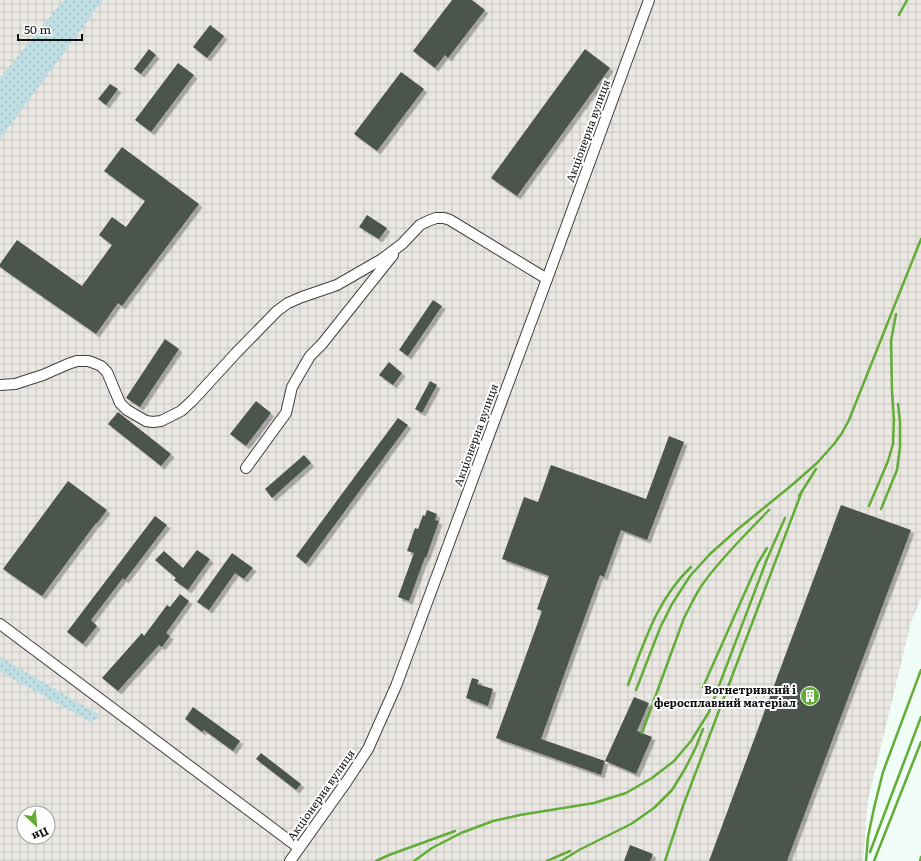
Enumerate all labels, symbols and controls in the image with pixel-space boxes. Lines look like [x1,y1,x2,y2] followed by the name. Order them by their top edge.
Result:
[18,16,82,42] scale bar
[24,20,51,38] text: 50 m
[561,77,613,184] street label: Акціонерна вулиця
[449,381,501,488] street label: Акціонерна вулиця
[654,681,796,710] place label: Вогнетривкий і феросплавний матеріал
[799,685,821,707] building icon: Вогнетривкий і феросплавний матеріал
[283,745,358,843] street label: Акціонерна вулиця
[16,805,56,845] north arrow
[29,824,52,846] text: Пн

